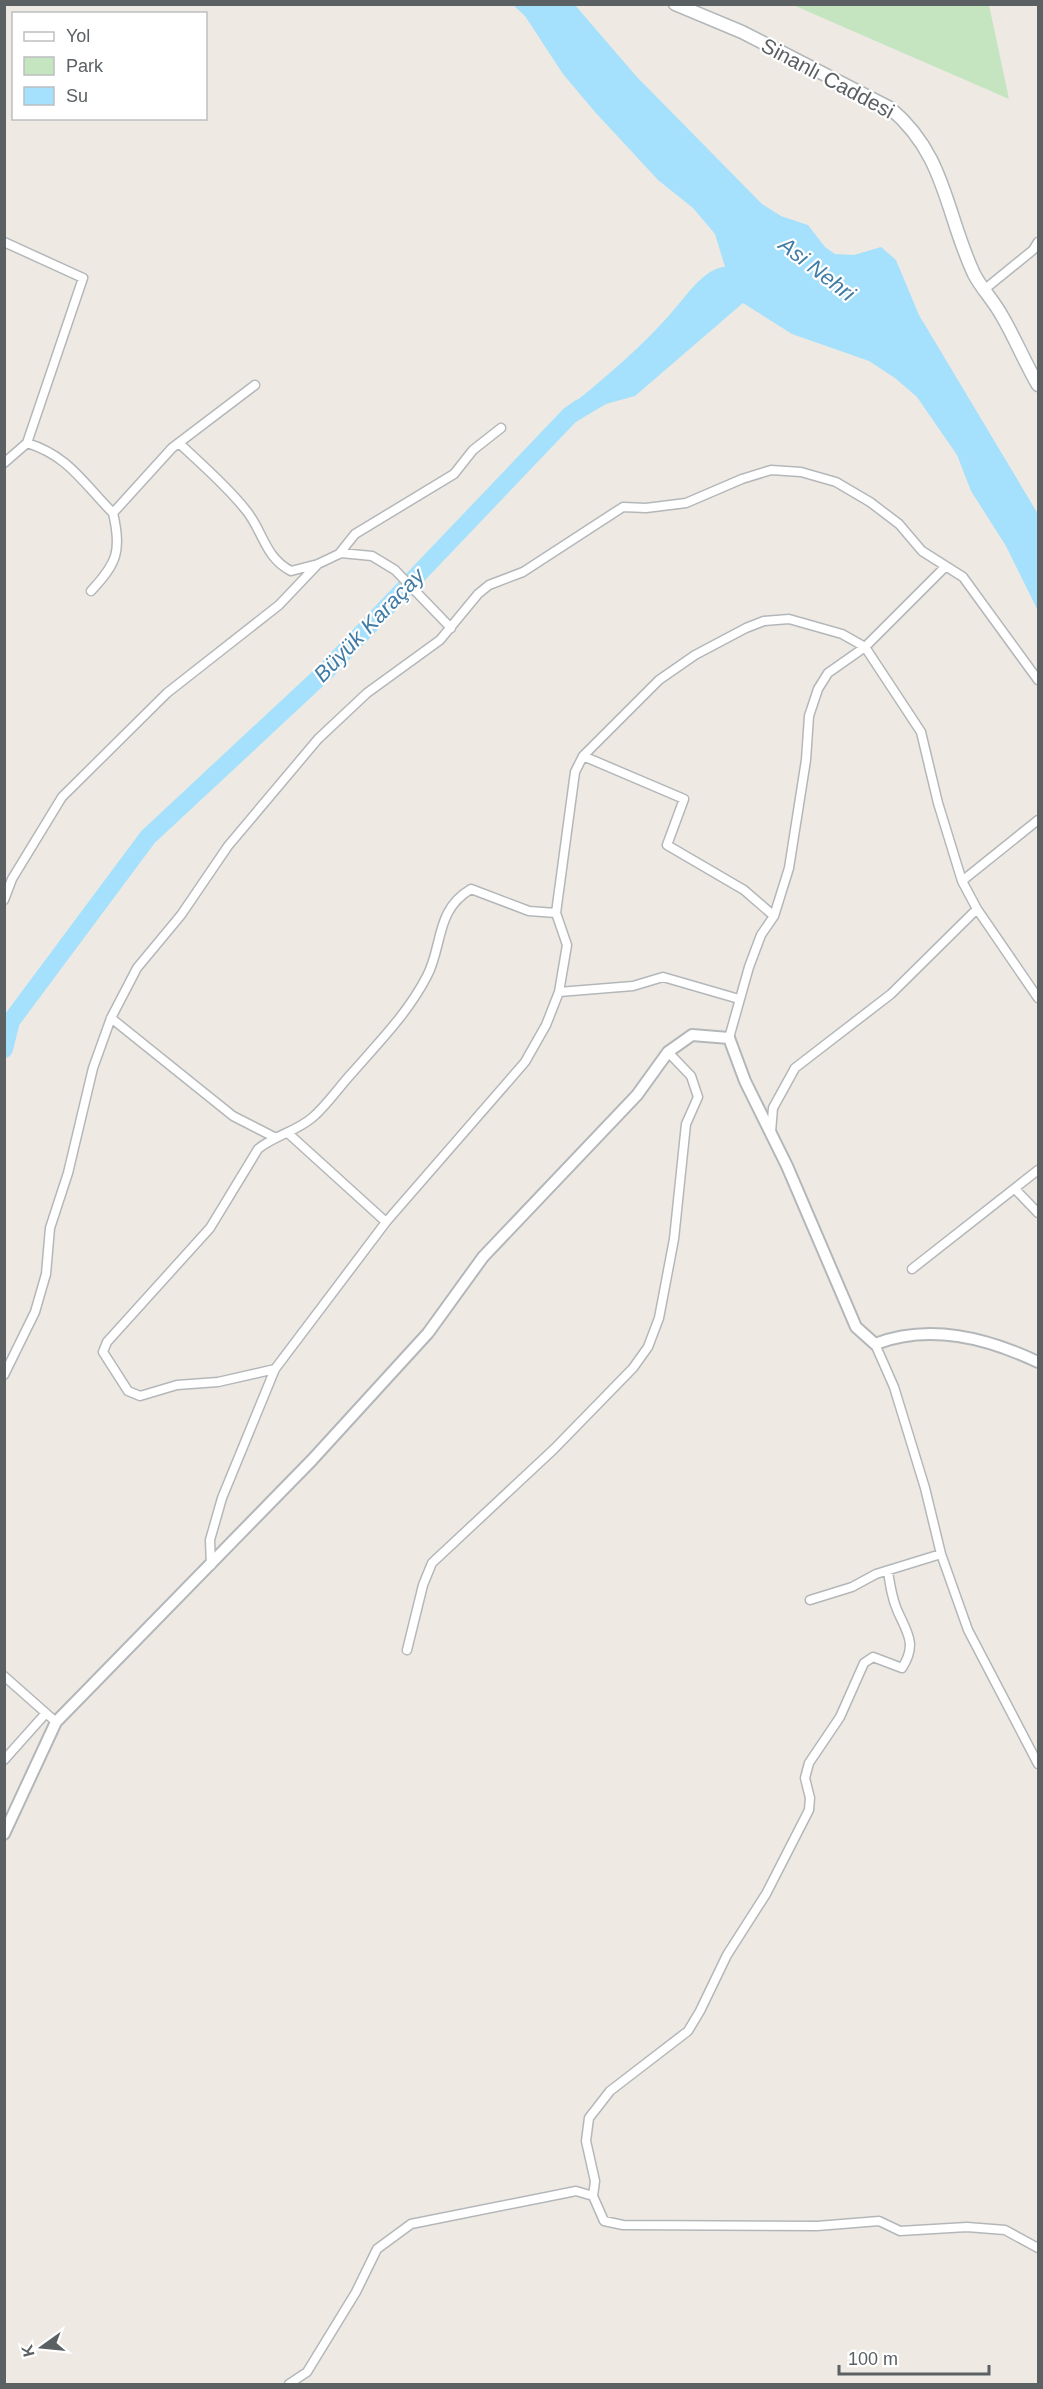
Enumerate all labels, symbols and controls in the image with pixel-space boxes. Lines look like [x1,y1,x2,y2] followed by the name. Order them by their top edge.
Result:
[12,12,207,120] legend
[66,26,90,46] text: Yol
[758,33,898,123] street label: Sinanlı Caddesi
[66,56,104,76] text: Park
[66,86,88,106] text: Su
[773,230,861,307] water label: Asi Nehri
[309,562,431,687] water label: Büyük Karaçay
[12,2317,72,2377] north arrow
[839,2338,989,2376] scale bar
[18,2343,38,2359] text: K
[848,2349,898,2369] text: 100 m

